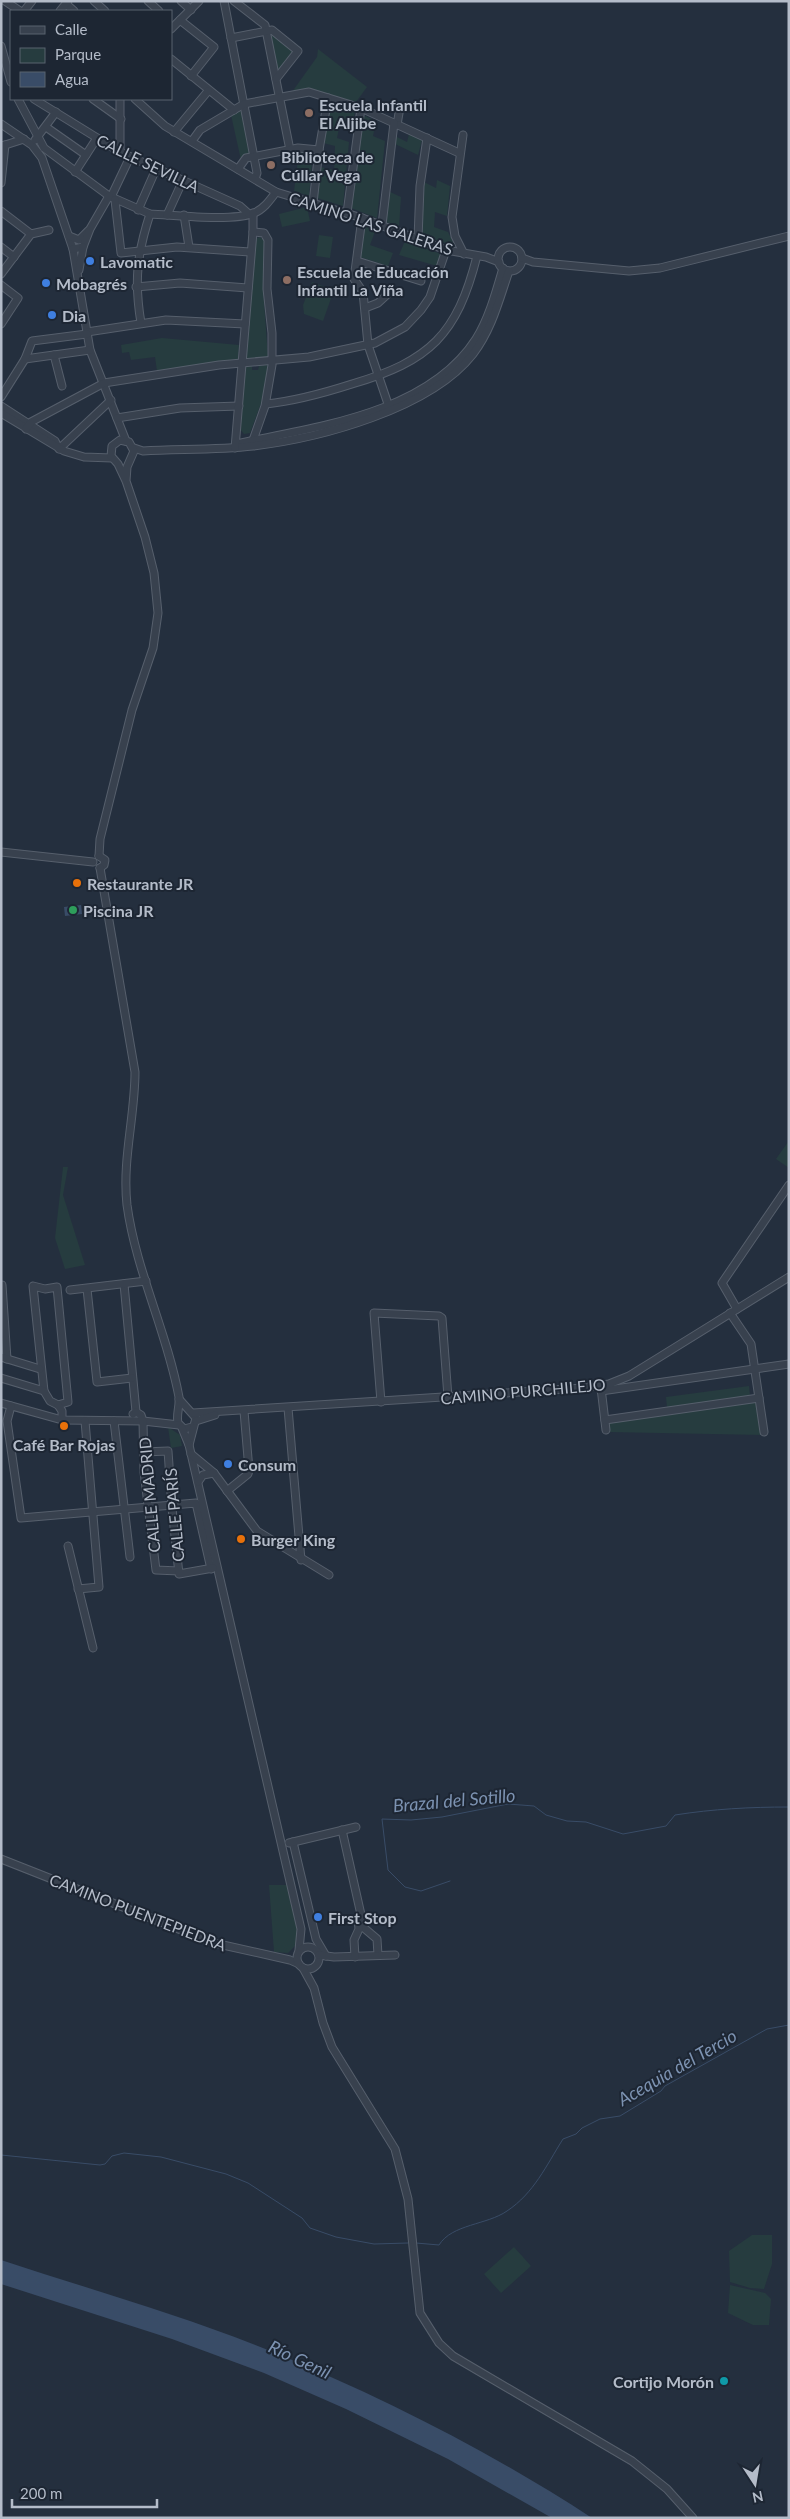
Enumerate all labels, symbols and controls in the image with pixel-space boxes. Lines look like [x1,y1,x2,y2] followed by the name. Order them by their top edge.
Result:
[10,10,172,100] legend
[55,20,88,38] text: Calle
[55,45,101,63] text: Parque
[55,70,89,88] text: Agua
[319,95,427,132] place label: Escuela Infantil El Aljibe
[303,107,315,119] marker: Escuela Infantil El Aljibe
[94,130,203,196] street label: CALLE SEVILLA
[281,147,374,184] place label: Biblioteca de Cúllar Vega
[265,159,277,171] marker: Biblioteca de Cúllar Vega
[287,188,455,258] street label: CAMINO LAS GALERAS
[100,252,173,271] place label: Lavomatic
[84,255,96,267] marker: Lavomatic
[297,262,449,299] place label: Escuela de Educación Infantil La Viña
[56,274,127,293] place label: Mobagrés
[281,274,293,286] marker: Escuela de Educación Infantil La Viña
[40,277,52,289] marker: Mobagrés
[62,306,86,325] place label: Dia
[46,309,58,321] marker: Dia
[87,874,194,893] place label: Restaurante JR
[71,877,83,889] marker: Restaurante JR
[83,901,154,920] place label: Piscina JR
[67,904,79,916] marker: Piscina JR
[440,1374,607,1408] street label: CAMINO PURCHILEJO
[58,1420,70,1432] marker: Café Bar Rojas
[13,1435,115,1454] place label: Café Bar Rojas
[134,1436,164,1554] street label: CALLE MADRID
[238,1455,296,1474] place label: Consum
[222,1458,234,1470] marker: Consum
[160,1467,188,1563] street label: CALLE PARÍS
[251,1530,336,1549] place label: Burger King
[235,1533,247,1545] marker: Burger King
[392,1784,516,1816] water label: Brazal del Sotillo
[47,1869,229,1955] street label: CAMINO PUENTEPIEDRA
[328,1908,397,1927] place label: First Stop
[312,1911,324,1923] marker: First Stop
[613,2024,740,2110] water label: Acequia del Tercio
[265,2335,335,2383] water label: Río Genil
[613,2372,714,2391] place label: Cortijo Morón
[718,2375,730,2387] marker: Cortijo Morón
[730,2459,780,2509] north arrow
[12,2476,158,2508] scale bar
[20,2484,62,2502] text: 200 m
[751,2488,765,2507] text: N

